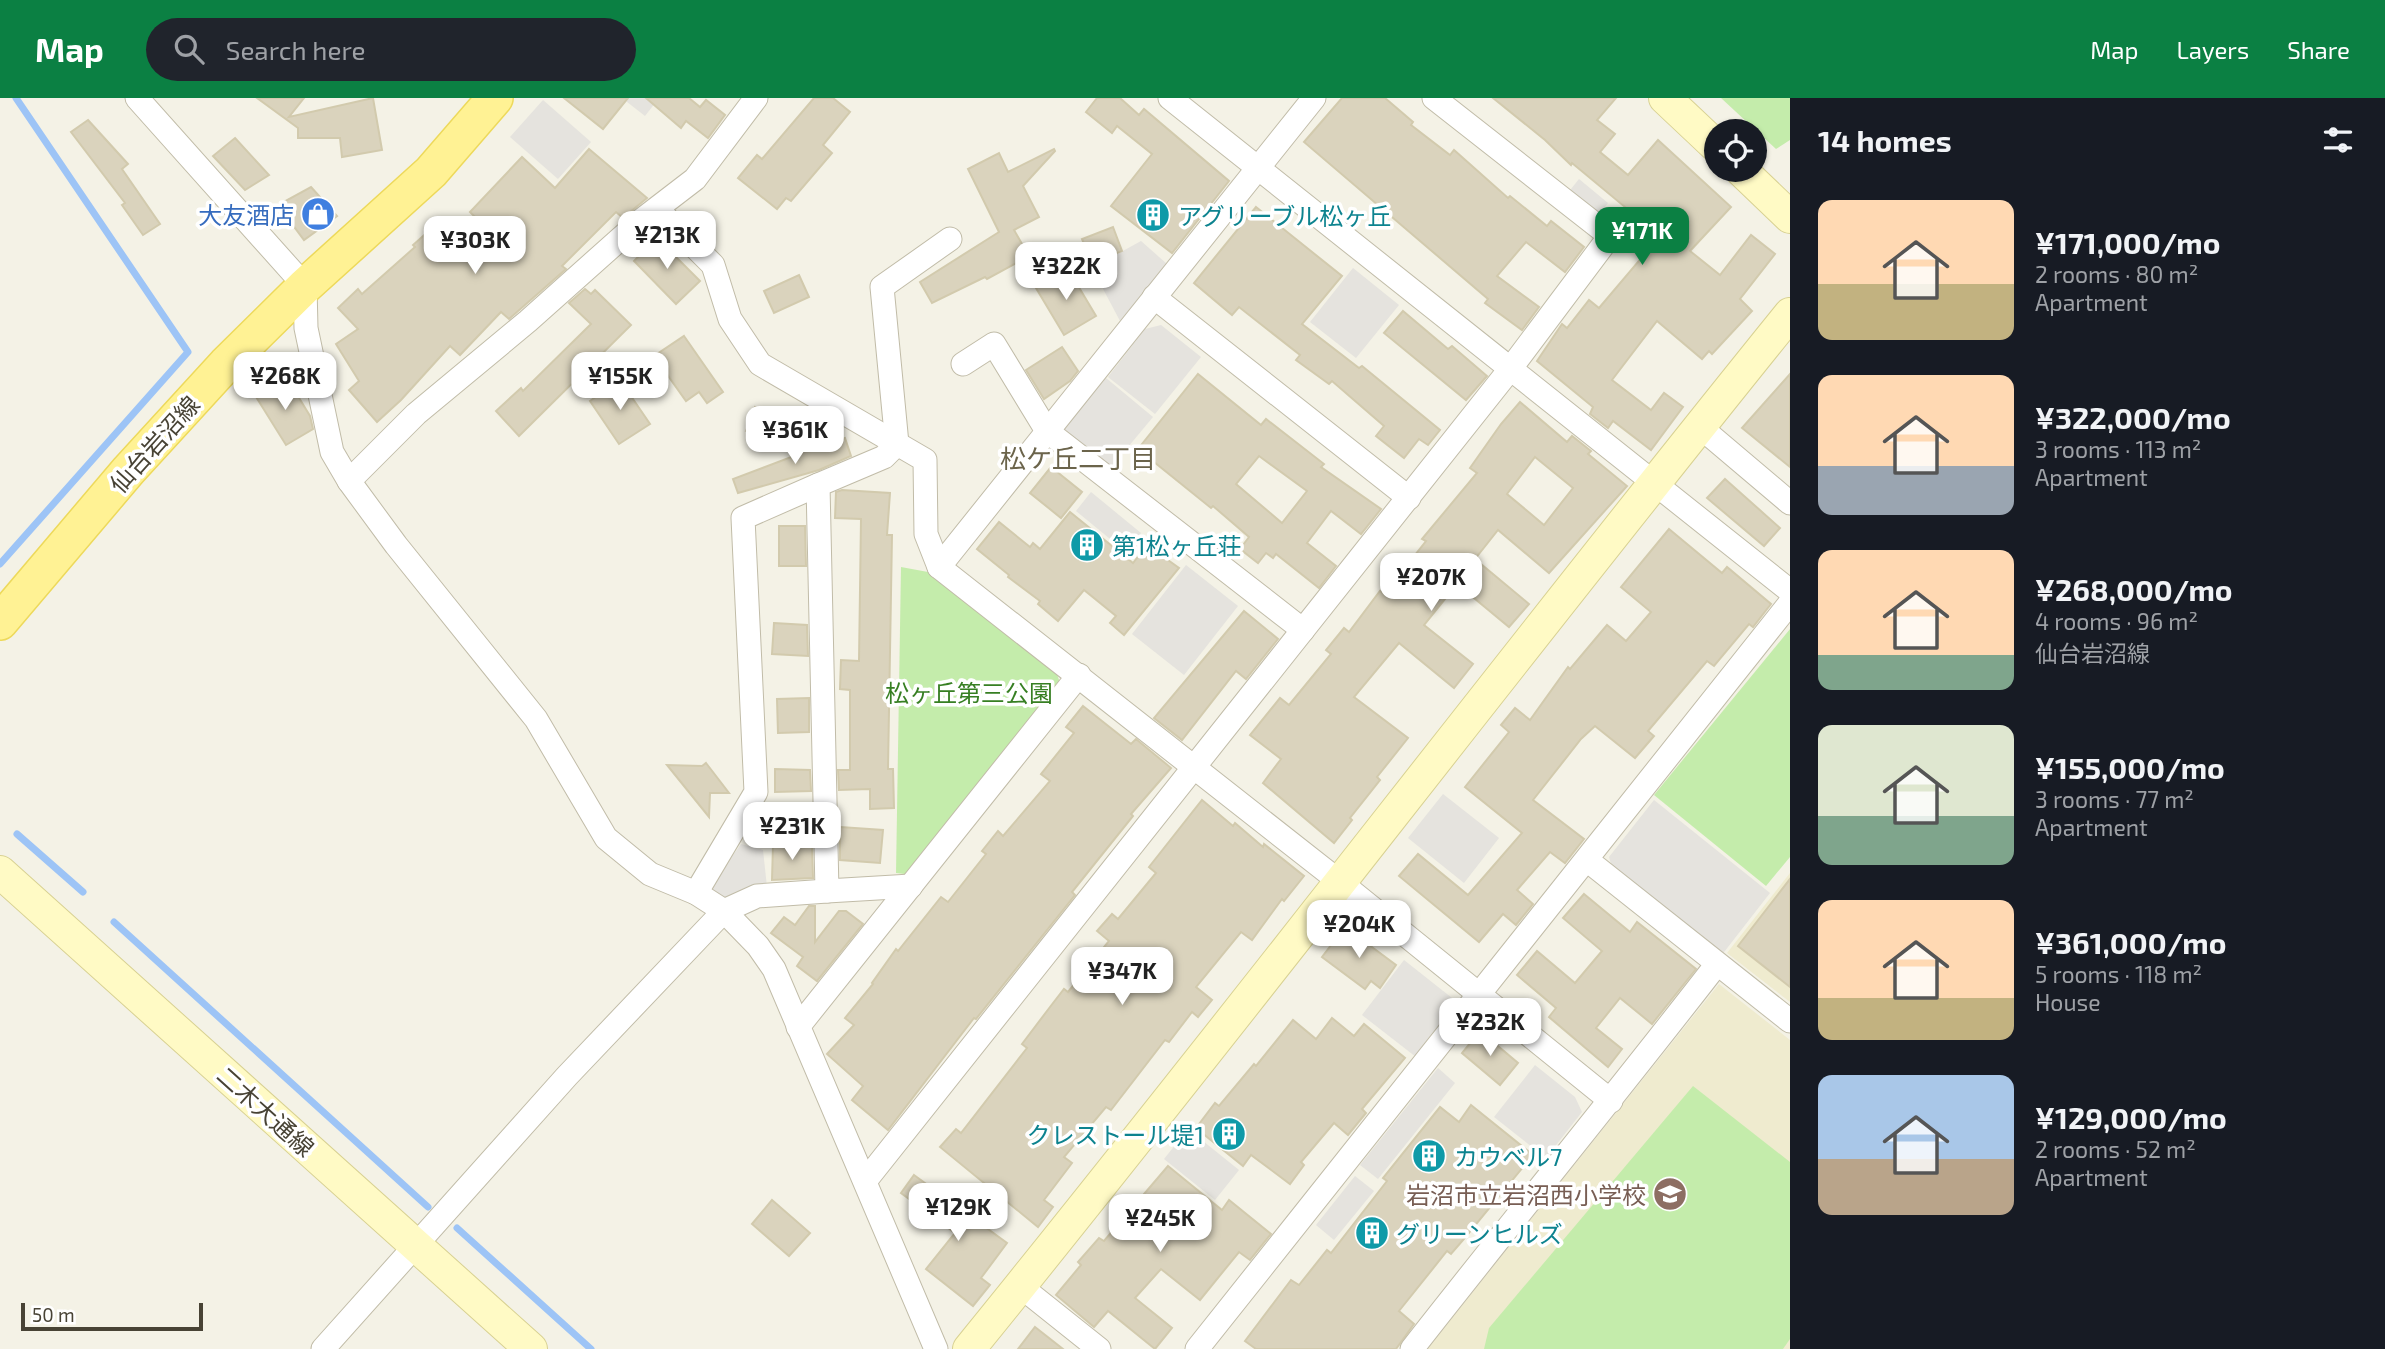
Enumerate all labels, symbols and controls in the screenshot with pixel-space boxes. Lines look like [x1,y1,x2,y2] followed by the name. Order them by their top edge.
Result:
[146,18,636,81] search box
[35,29,104,69] text: Map
[170,30,208,68] icon: search
[226,34,365,65] text: Search here
[2090,35,2138,64] text: Map
[2176,35,2249,64] text: Layers
[2287,35,2350,64] text: Share
[1704,119,1767,182] map controls
[1704,119,1767,182] button: locate
[2319,121,2357,159] icon: filters
[1818,122,1952,158] text: 14 homes
[299,195,337,233] shop icon: 大友酒店
[1134,196,1172,234] building icon: アグリーブル松ヶ丘
[198,200,294,229] place label: 大友酒店
[1178,201,1391,230] place label: アグリーブル松ヶ丘
[1593,208,1691,267] pin: ¥171K
[618,212,716,271] pin: ¥213K
[426,216,524,276] pin: ¥303K
[1611,216,1673,244] text: ¥171K
[634,220,700,248] text: ¥213K
[2035,224,2220,260] text: ¥171,000/mo
[440,225,510,253] text: ¥303K
[1874,228,1958,312] icon: home
[1017,242,1115,302] pin: ¥322K
[1031,251,1101,279] text: ¥322K
[2035,260,2198,288] text: 2 rooms · 80 m²
[2035,288,2148,316] text: Apartment
[236,352,334,412] pin: ¥268K
[571,352,669,412] pin: ¥155K
[249,361,321,389] text: ¥268K
[587,361,653,389] text: ¥155K
[103,390,205,498] street label: 仙台岩沼線
[2035,399,2231,435] text: ¥322,000/mo
[1874,403,1958,487] icon: home
[746,406,844,466] pin: ¥361K
[762,415,828,443] text: ¥361K
[2035,435,2201,463] text: 3 rooms · 113 m²
[1000,442,1156,473] district label: 松ケ丘二丁目
[2035,463,2148,491] text: Apartment
[1068,526,1106,564] building icon: 第1松ヶ丘荘
[1112,531,1242,560] place label: 第1松ヶ丘荘
[1382,554,1480,613] pin: ¥207K
[1396,562,1466,590] text: ¥207K
[2035,571,2233,607] text: ¥268,000/mo
[1874,578,1958,662] icon: home
[2035,607,2198,635] text: 4 rooms · 96 m²
[2035,639,2150,667] text: 仙台岩沼線
[885,678,1053,707] park label: 松ヶ丘第三公園
[2035,749,2225,785] text: ¥155,000/mo
[1874,753,1958,837] icon: home
[2035,785,2194,813] text: 3 rooms · 77 m²
[743,802,841,862] pin: ¥231K
[759,811,825,839] text: ¥231K
[2035,813,2148,841] text: Apartment
[1310,900,1408,960] pin: ¥204K
[1323,909,1395,937] text: ¥204K
[2035,924,2226,960] text: ¥361,000/mo
[1874,928,1958,1012] icon: home
[1073,948,1171,1007] pin: ¥347K
[1087,956,1157,984] text: ¥347K
[2035,960,2202,988] text: 5 rooms · 118 m²
[2035,988,2101,1016] text: House
[1441,998,1539,1058] pin: ¥232K
[1455,1007,1525,1035] text: ¥232K
[212,1060,320,1162] street label: 二木大通線
[2035,1099,2227,1135] text: ¥129,000/mo
[1874,1103,1958,1187] icon: home
[1210,1115,1248,1153] building icon: クレストール堤1
[1026,1120,1204,1149] place label: クレストール堤1
[2035,1135,2196,1163] text: 2 rooms · 52 m²
[1410,1137,1448,1175] building icon: カウベル7
[1454,1142,1562,1171] place label: カウベル7
[2035,1163,2148,1191] text: Apartment
[1651,1175,1689,1213] school or university icon: 岩沼市立岩沼西小学校
[1406,1180,1646,1209] place label: 岩沼市立岩沼西小学校
[909,1184,1007,1243] pin: ¥129K
[925,1192,991,1220] text: ¥129K
[1111,1194,1209,1254] pin: ¥245K
[1125,1203,1195,1231] text: ¥245K
[1353,1214,1391,1252] building icon: グリーンヒルズ
[1396,1219,1563,1248] place label: グリーンヒルズ
[21,1300,203,1332] scale bar
[32,1303,75,1326] text: 50 m

